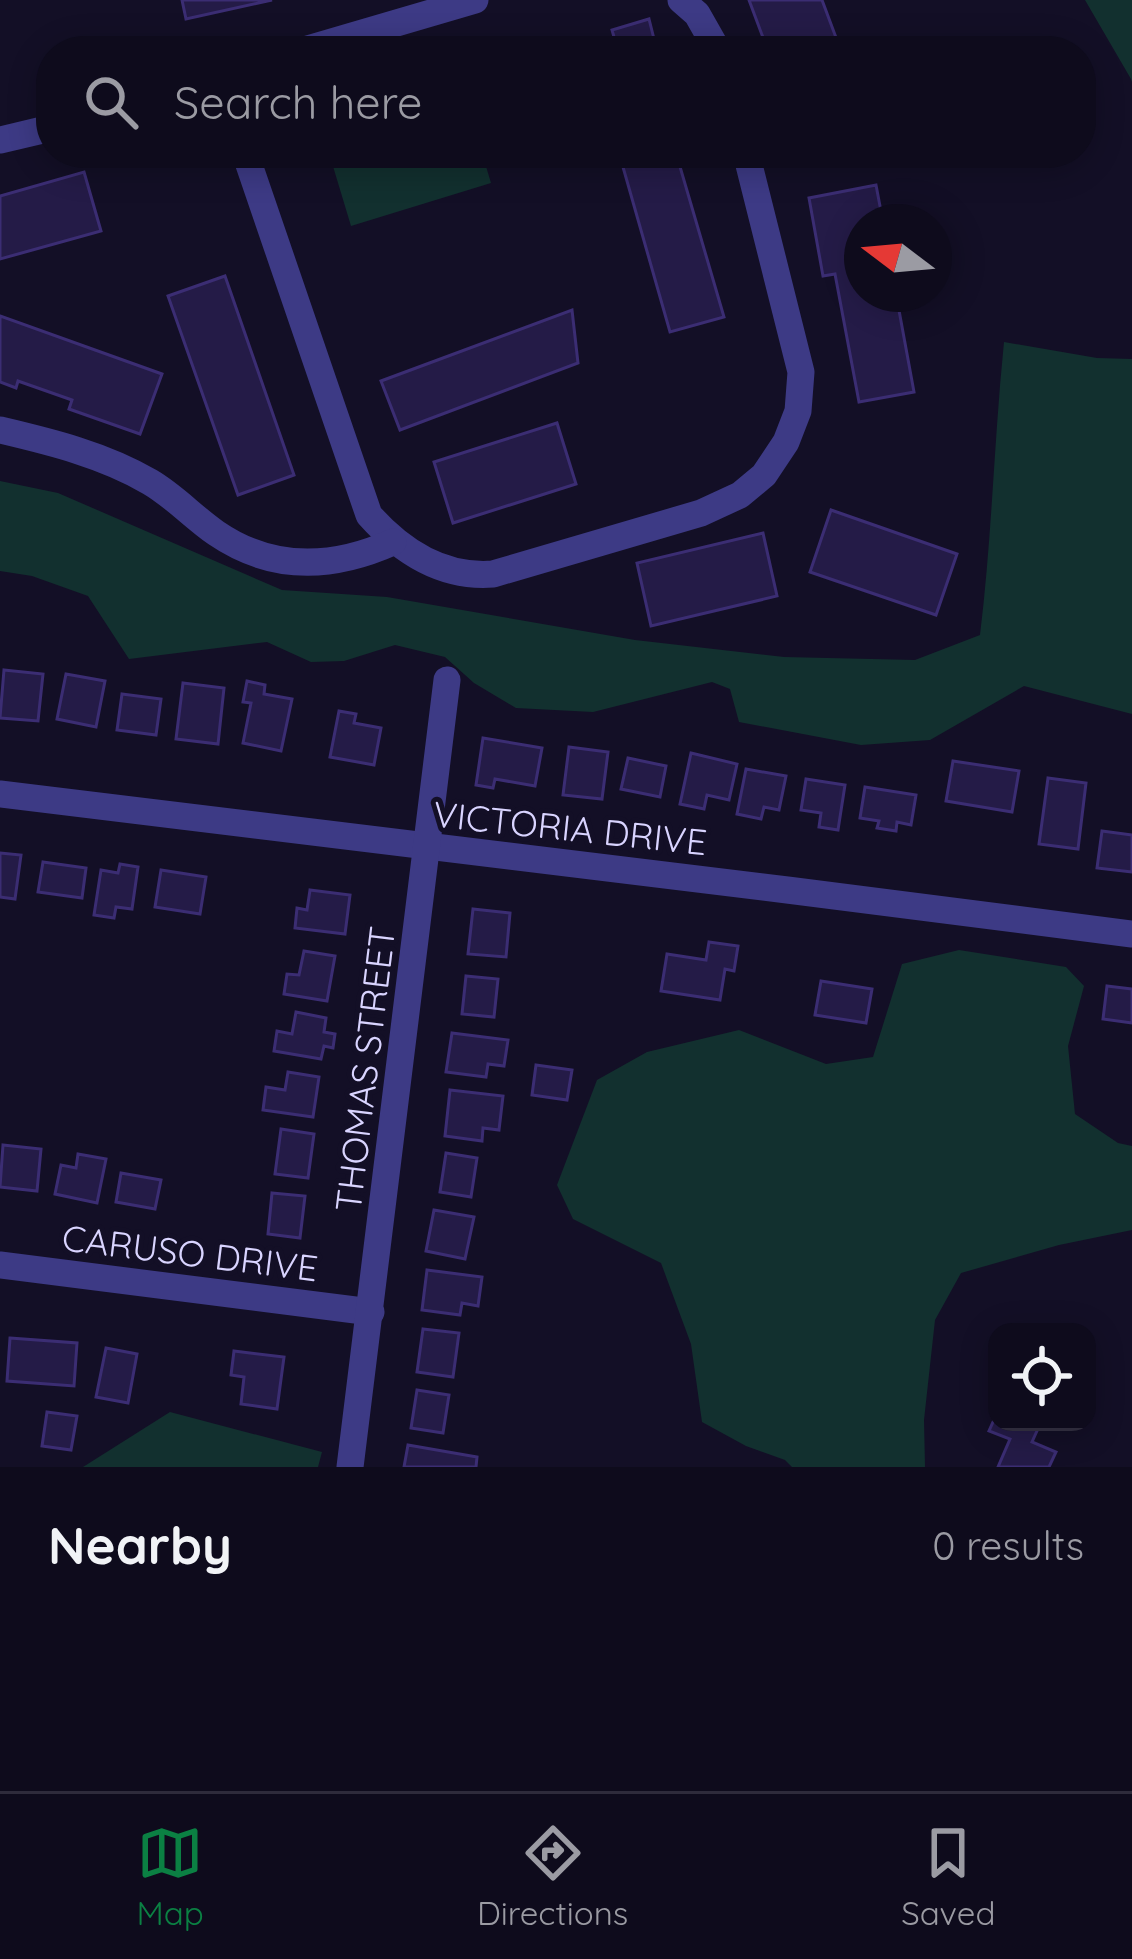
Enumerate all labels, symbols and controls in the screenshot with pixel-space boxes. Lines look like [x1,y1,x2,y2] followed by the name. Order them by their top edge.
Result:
[36,36,1096,168] search box
[78,69,144,135] icon: search
[174,74,422,130] text: Search here
[844,204,952,312] north arrow
[431,791,709,864] street label: VICTORIA DRIVE
[325,924,404,1214] street label: THOMAS STREET
[60,1215,320,1291] street label: CARUSO DRIVE
[988,1323,1096,1431] map controls
[988,1323,1096,1431] button: locate
[48,1513,232,1577] text: Nearby
[932,1521,1084,1570] text: 0 results
[137,1820,204,1933] tab: Map
[477,1820,628,1933] tab: Directions
[901,1820,995,1933] tab: Saved

